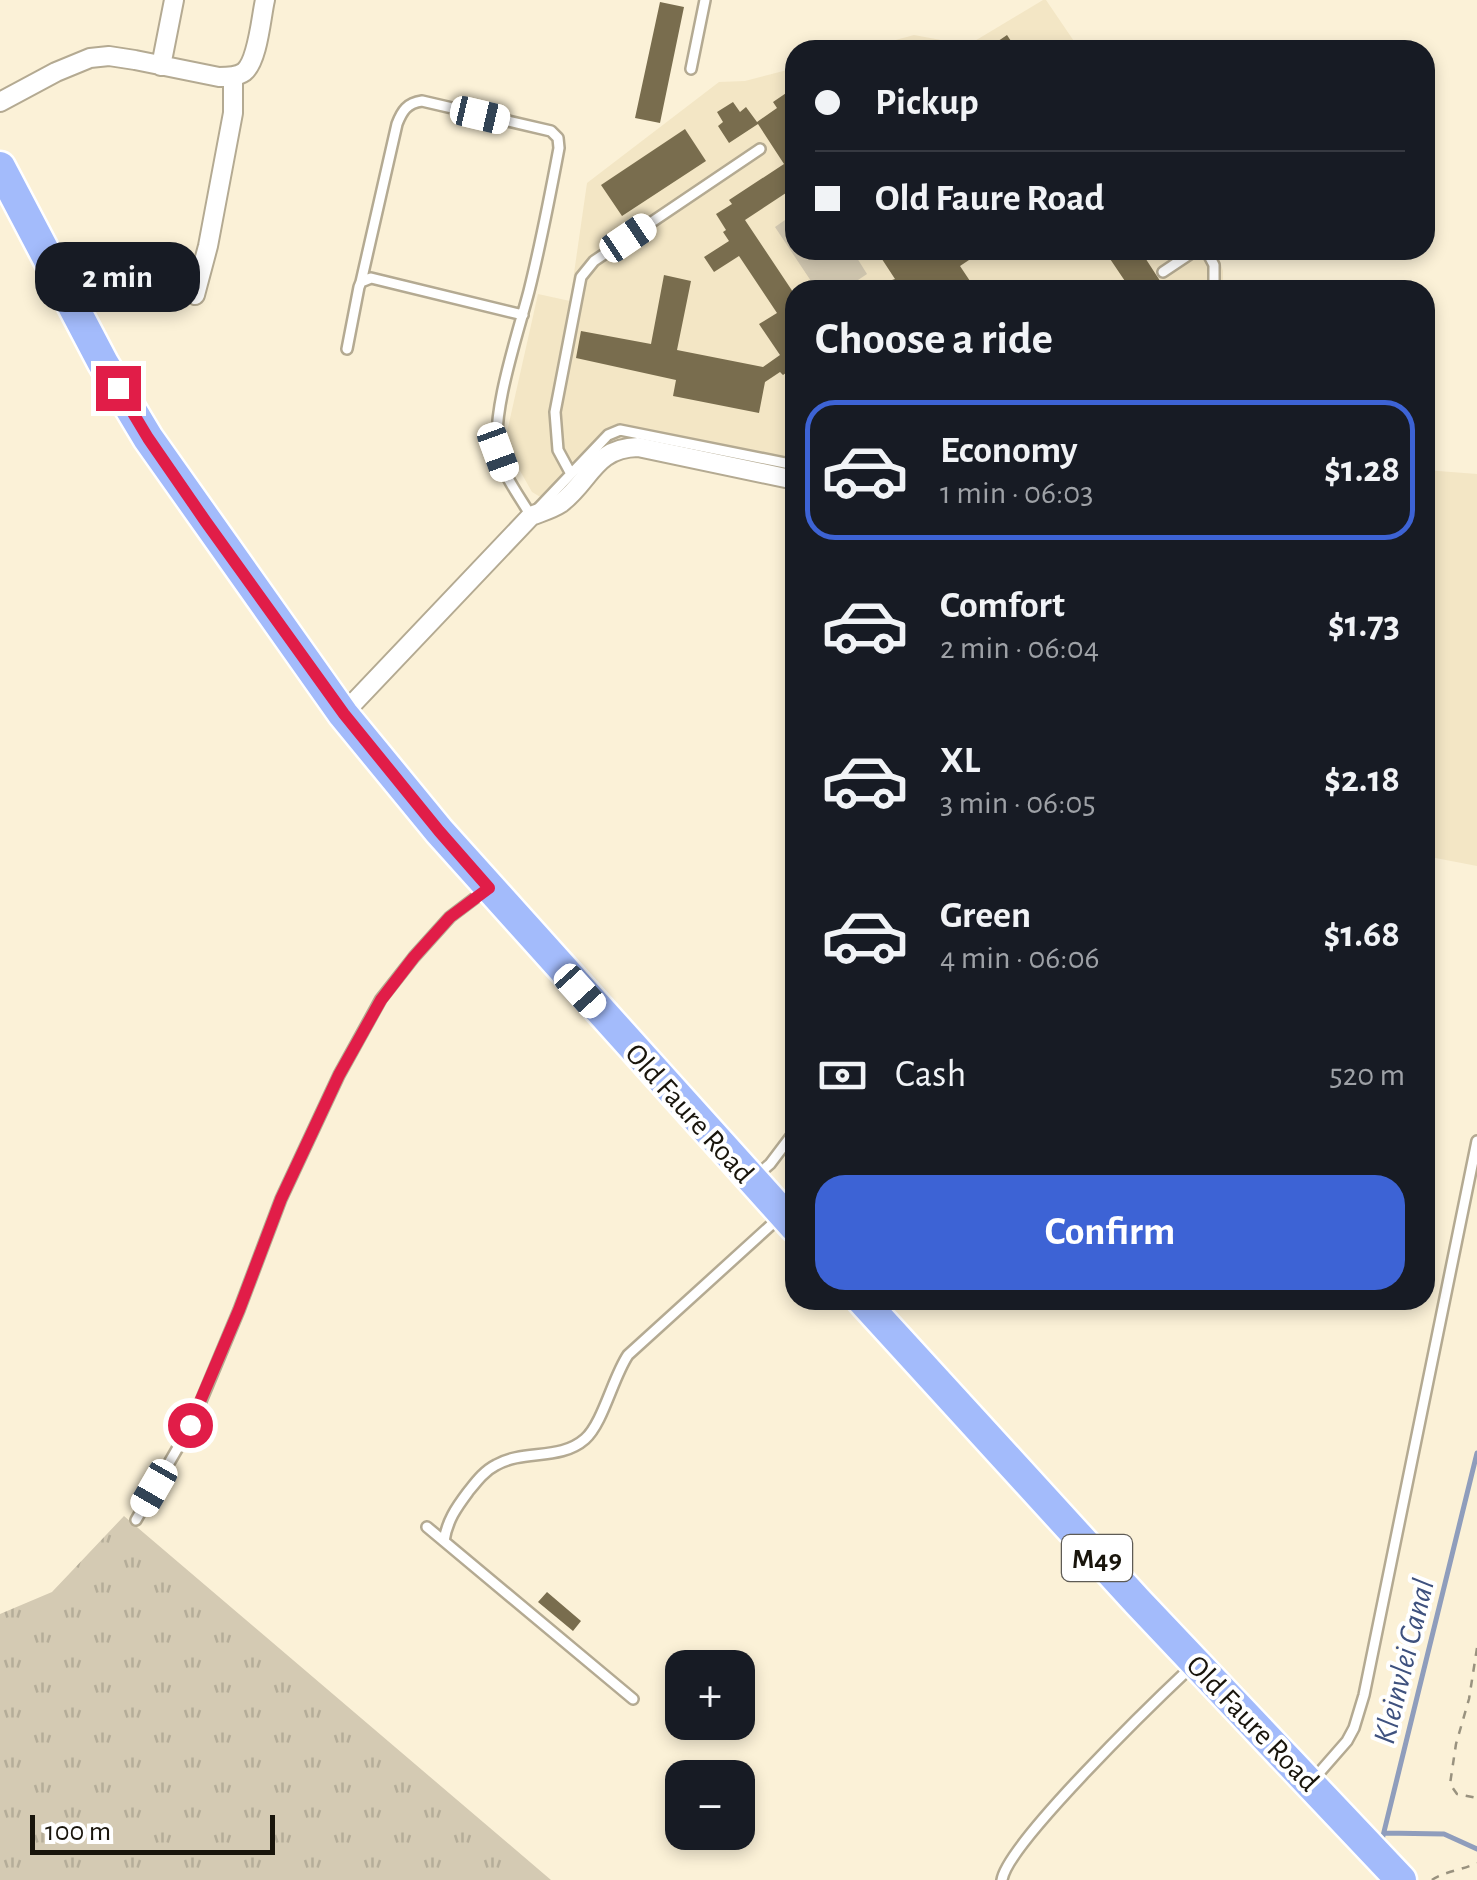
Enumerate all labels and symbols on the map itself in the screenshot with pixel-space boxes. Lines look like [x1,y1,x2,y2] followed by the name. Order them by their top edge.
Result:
[447,94,513,136] car
[595,209,661,267] car
[36,243,200,313] callout: 2 min
[96,366,141,411] route end
[474,419,522,485] car
[549,959,611,1023] car
[619,1038,759,1189] street label: Old Faure Road
[168,1403,213,1448] route start
[126,1455,182,1521] car
[1062,1535,1132,1581] road number: M49
[1368,1575,1440,1747] water label: Kleinvlei Canal
[1180,1650,1324,1797] street label: Old Faure Road
[30,1810,275,1854] scale bar

